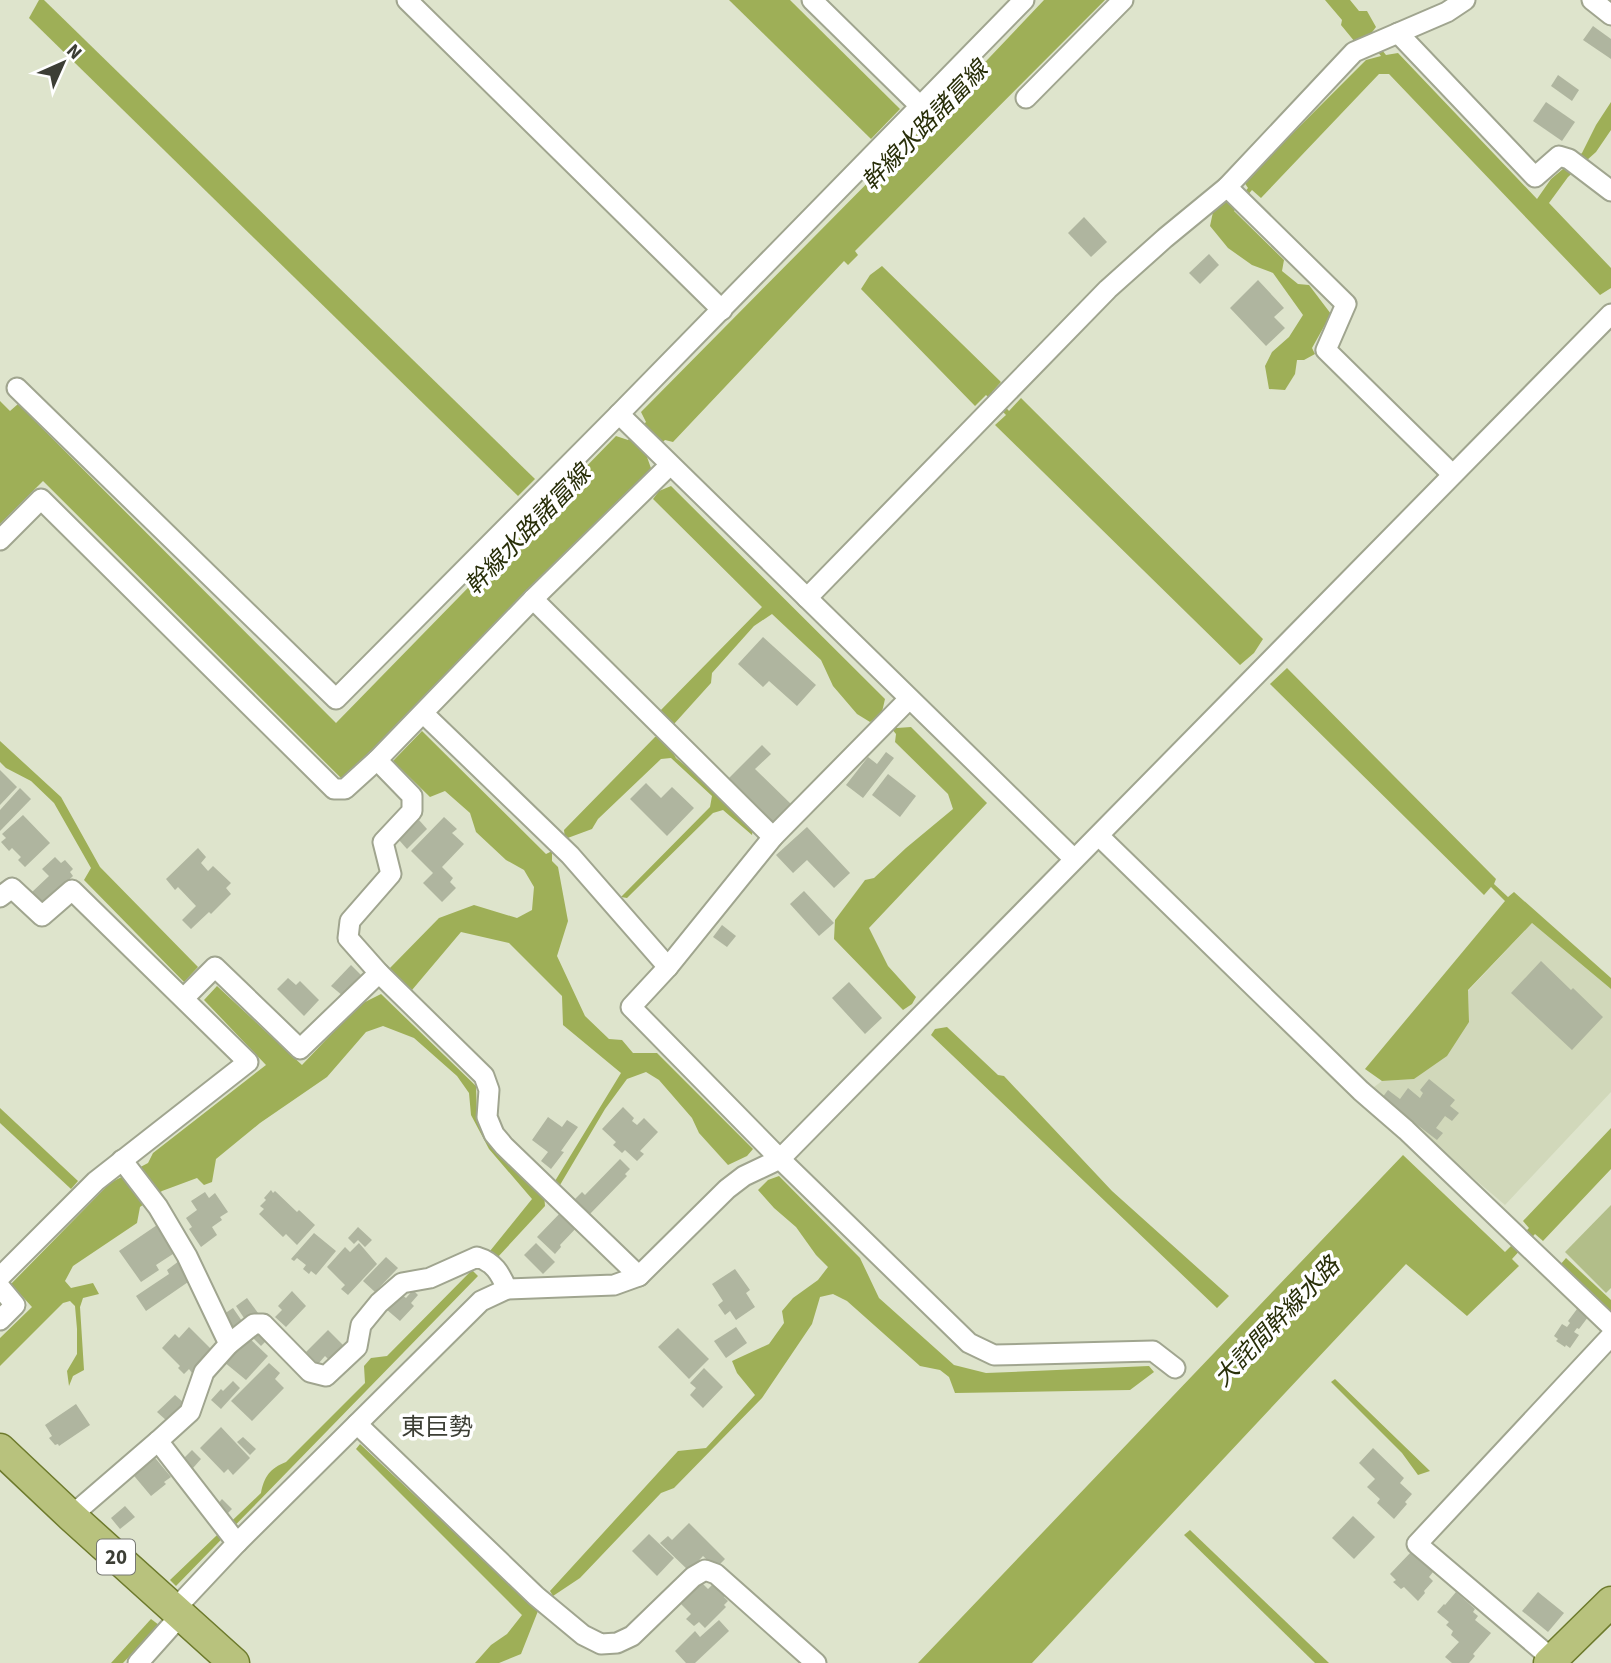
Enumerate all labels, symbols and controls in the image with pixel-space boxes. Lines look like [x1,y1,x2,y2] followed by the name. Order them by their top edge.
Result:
[28,28,98,98] north arrow
[60,38,88,66] text: N
[854,51,998,199] water label: 幹線水路諸富線
[457,455,601,603] water label: 幹線水路諸富線
[1206,1248,1349,1395] water label: 大詫間幹線水路
[401,1410,473,1445] district label: 東巨勢
[97,1540,135,1574] road number: 20

